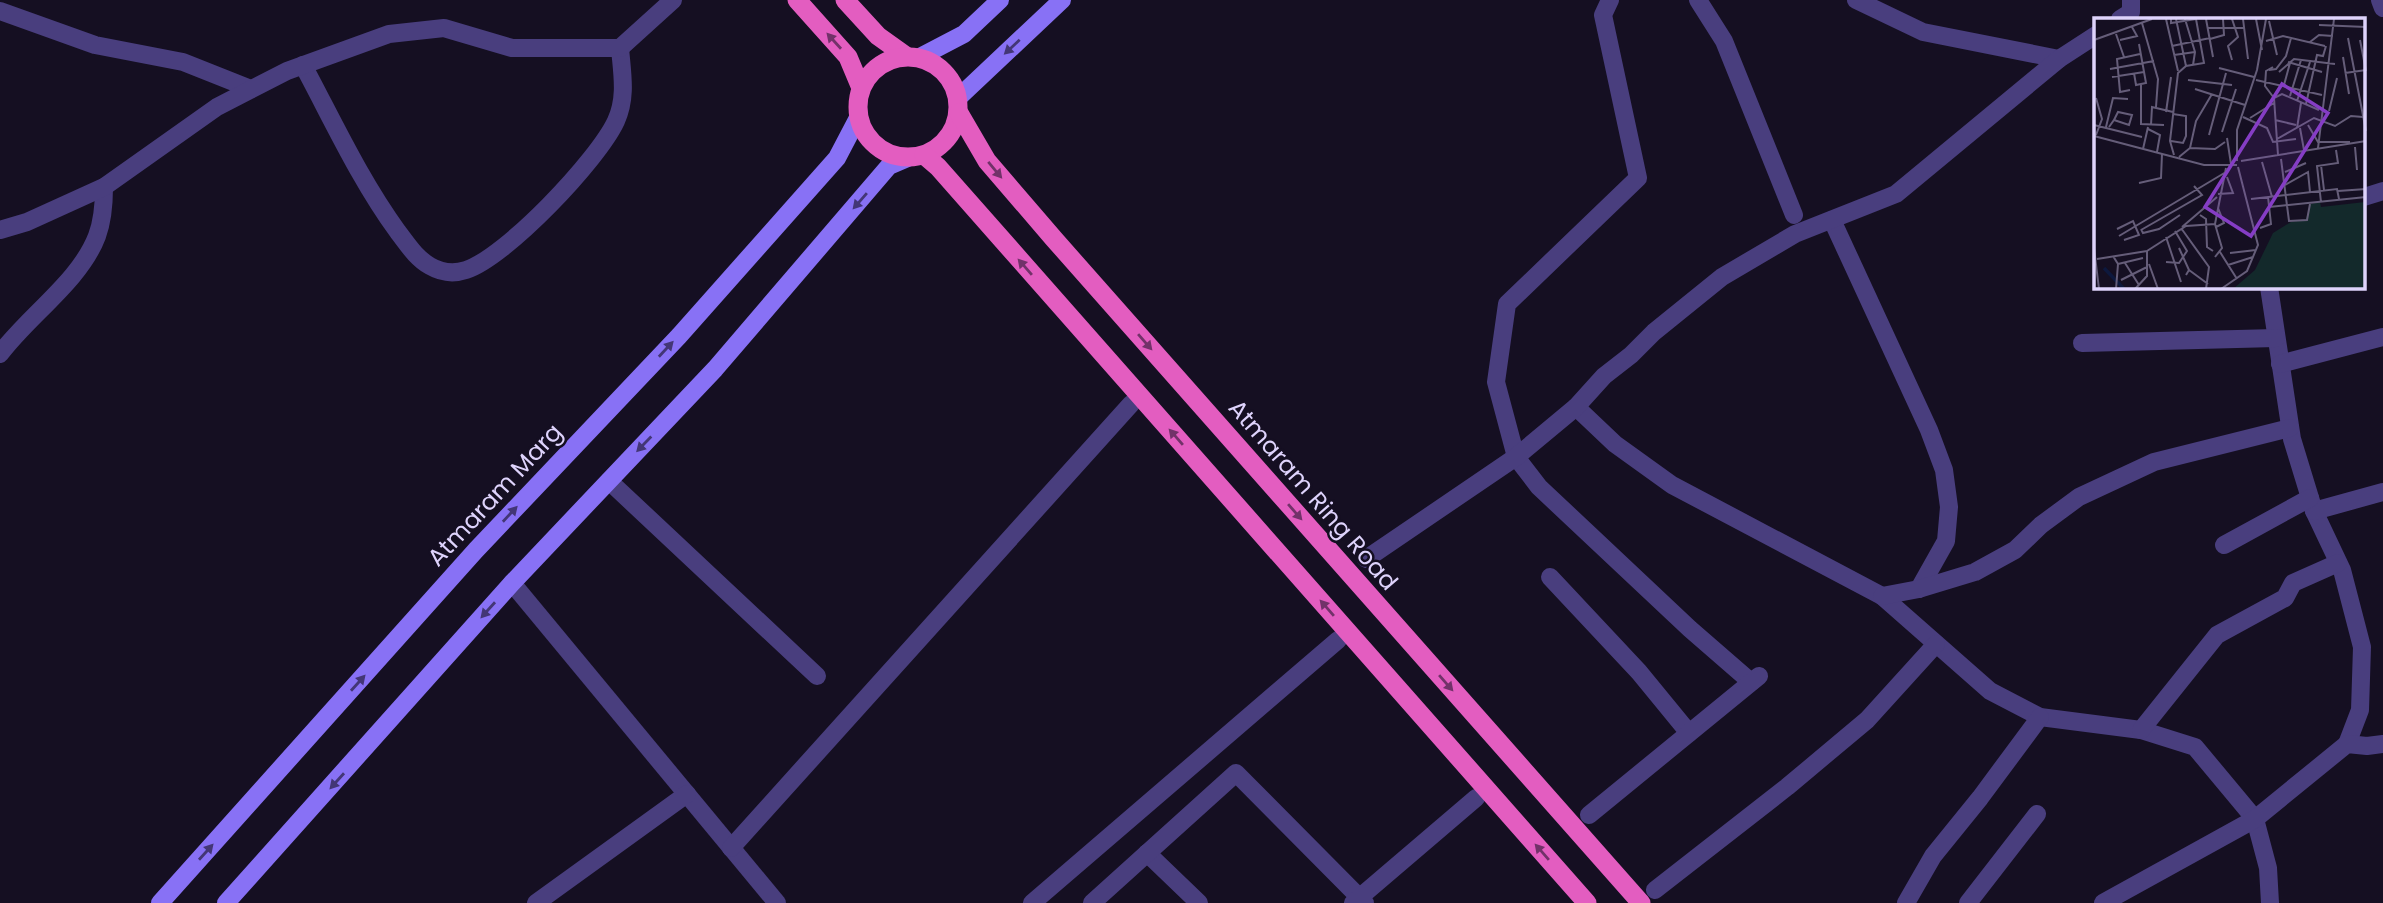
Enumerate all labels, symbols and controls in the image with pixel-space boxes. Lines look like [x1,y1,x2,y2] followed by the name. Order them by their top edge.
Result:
[2094,18,2366,289] inset map
[826,33,842,50] one-way arrow
[1004,38,1021,54] one-way arrow
[987,162,1002,179] one-way arrow
[852,192,868,210] one-way arrow
[1017,258,1033,276] one-way arrow
[1137,333,1152,350] one-way arrow
[658,341,674,358] one-way arrow
[1221,392,1406,597] street label: Atmaram Ring Road
[420,416,570,573] street label: Atmaram Marg
[1169,429,1184,446] one-way arrow
[636,435,652,452] one-way arrow
[1287,503,1303,520] one-way arrow
[502,505,518,523] one-way arrow
[1319,600,1335,617] one-way arrow
[481,602,496,619] one-way arrow
[1438,674,1453,691] one-way arrow
[350,675,365,692] one-way arrow
[330,772,345,789] one-way arrow
[1534,843,1550,861] one-way arrow
[197,844,213,861] one-way arrow

